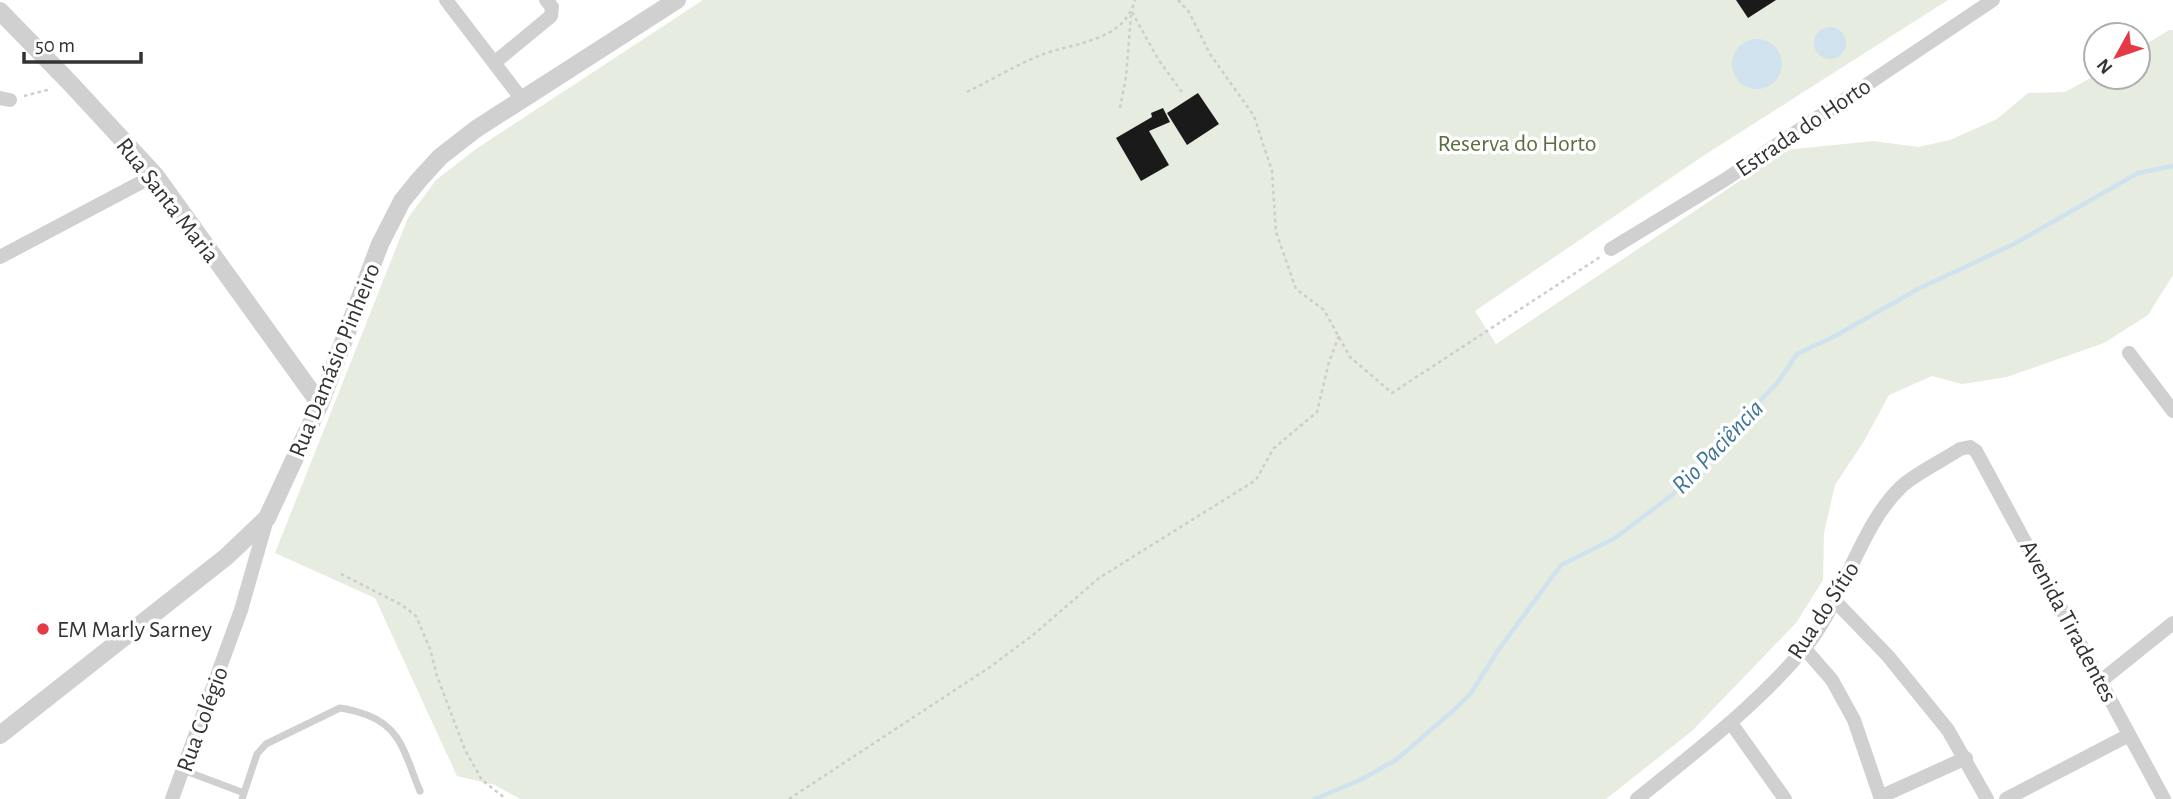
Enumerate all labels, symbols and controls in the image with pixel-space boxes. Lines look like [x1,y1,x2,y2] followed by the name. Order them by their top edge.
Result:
[24,21,142,65] scale bar
[2082,21,2152,91] north arrow
[35,35,75,56] text: 50 m
[2094,55,2117,77] text: N
[1732,74,1875,182] street label: Estrada do Horto
[1438,132,1596,156] park label: Reserva do Horto
[111,134,223,268] street label: Rua Santa Maria
[285,260,385,461] street label: Rua Damásio Pinheiro
[1667,395,1769,499] water label: Rio Paciência
[2015,537,2121,706] street label: Avenida Tiradentes
[1784,558,1864,664] street label: Rua do Sítio
[57,618,212,642] place label: EM Marly Sarney
[35,621,51,637] marker: EM Marly Sarney
[173,664,233,775] street label: Rua Colégio

